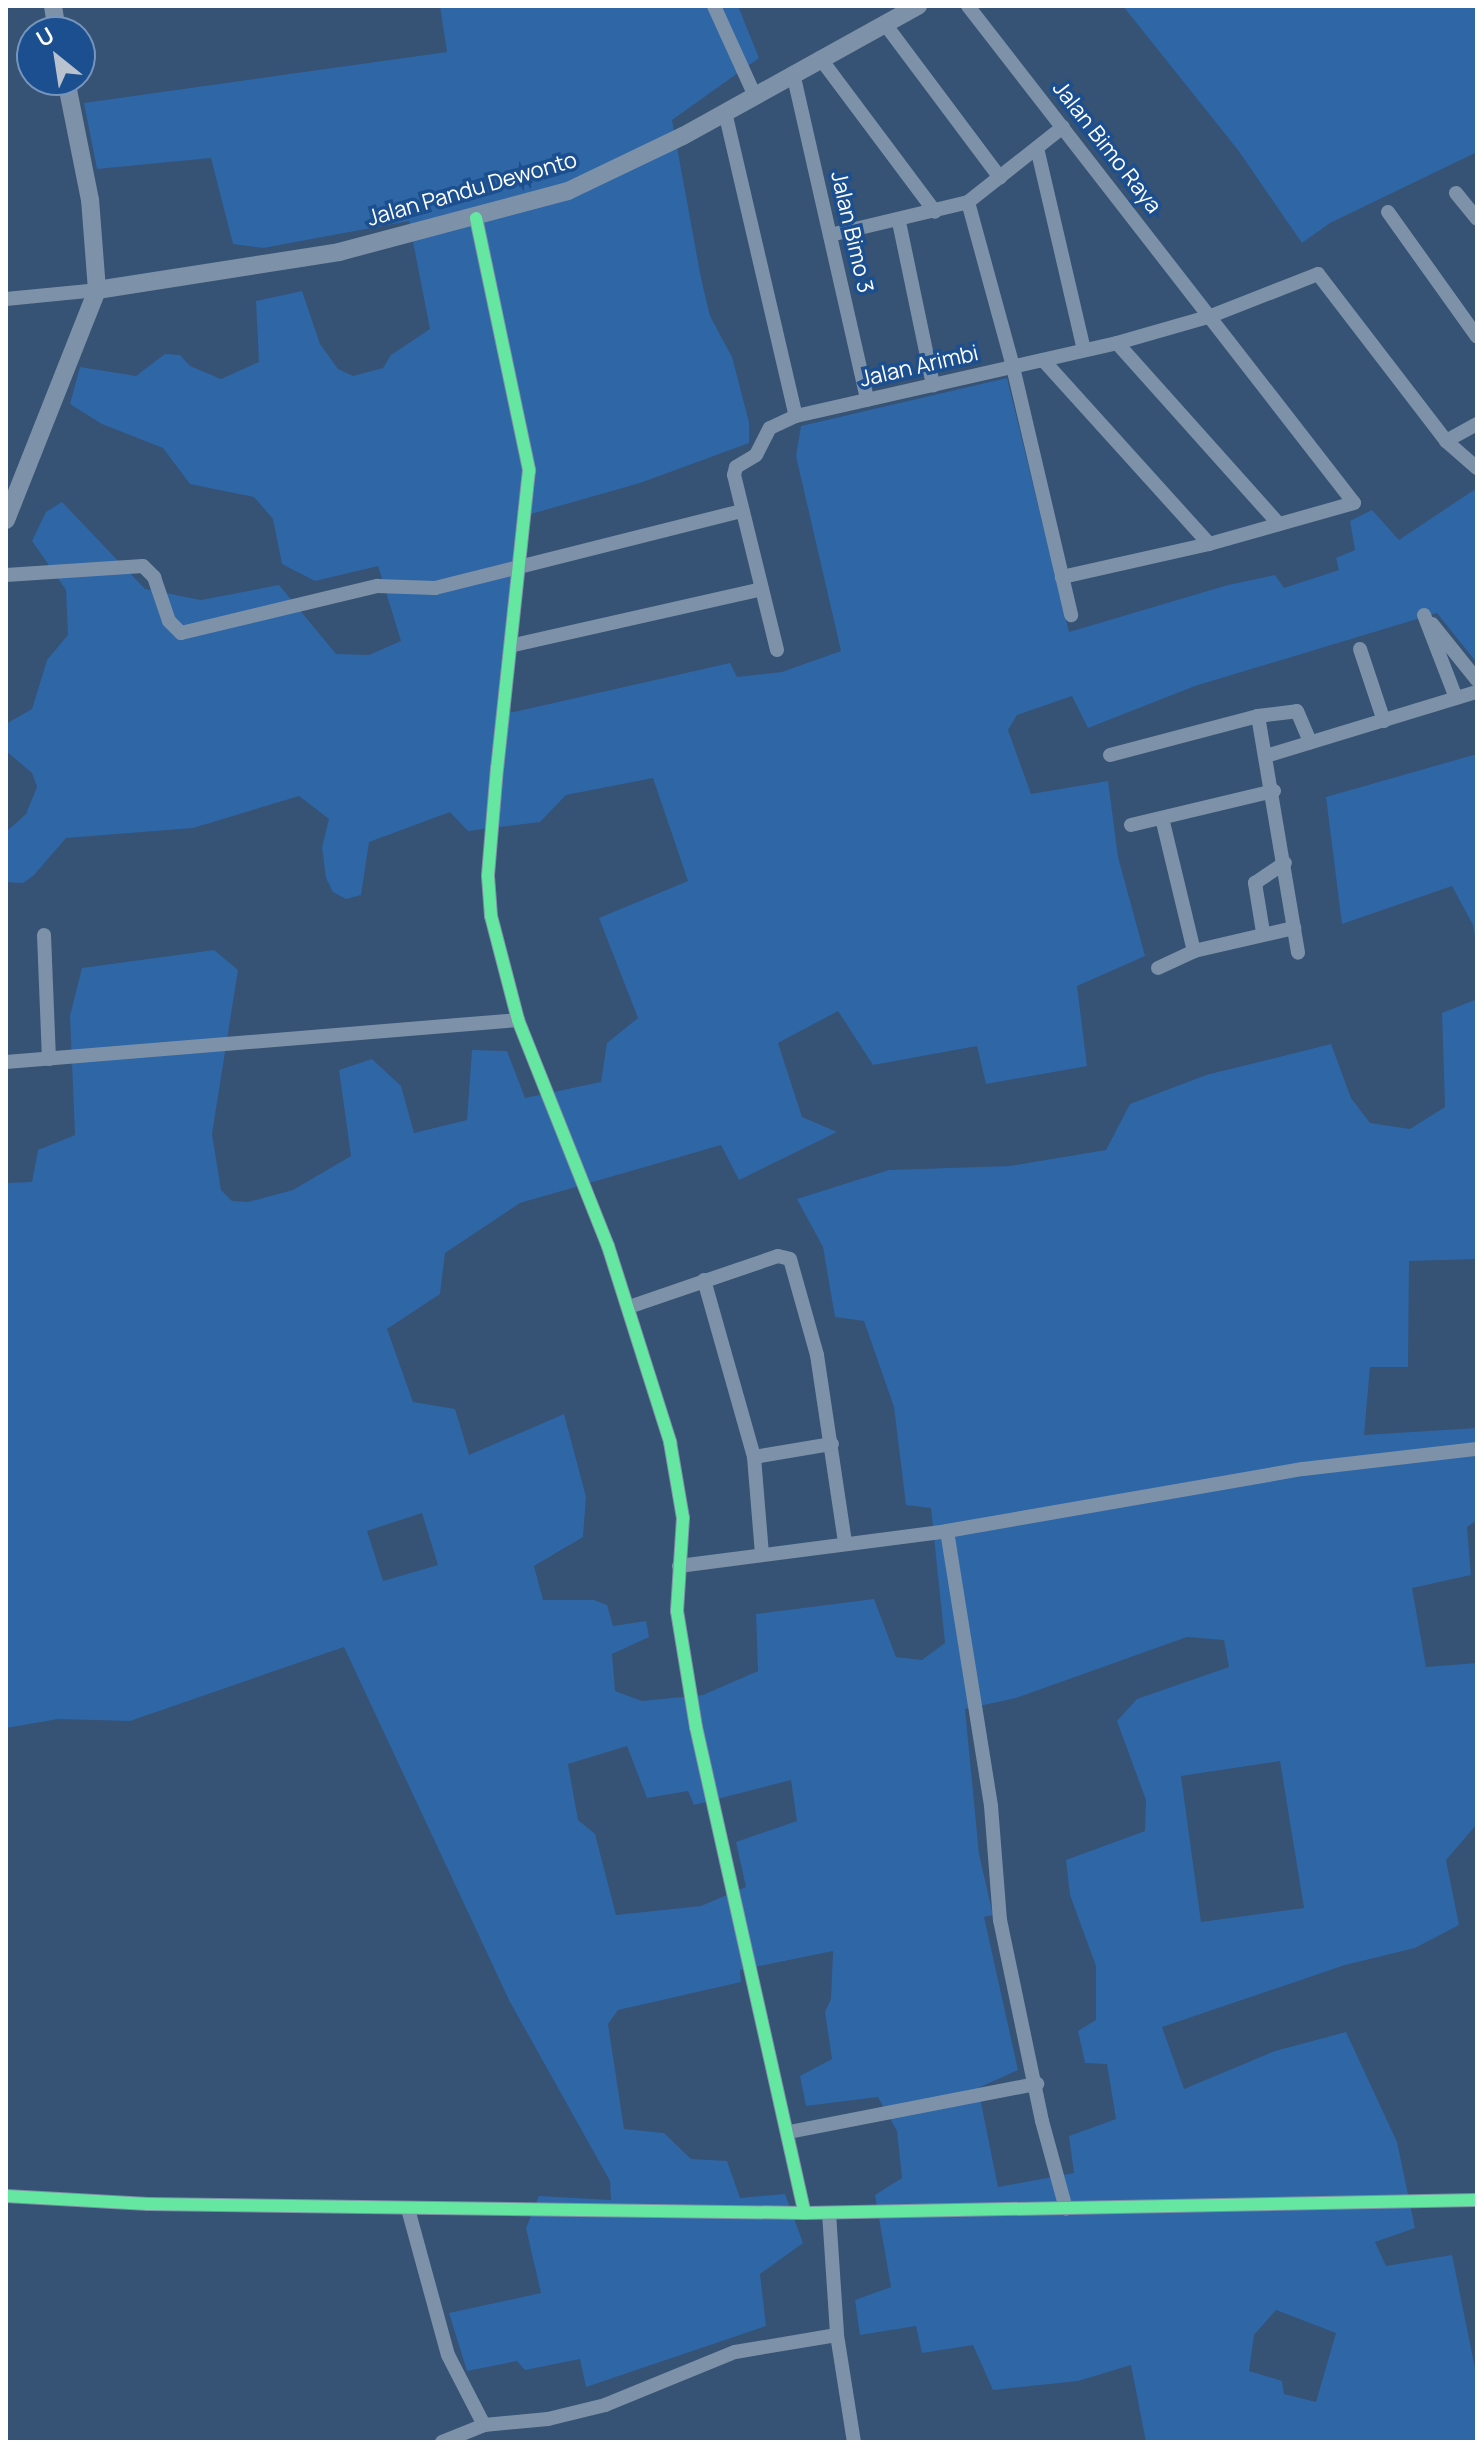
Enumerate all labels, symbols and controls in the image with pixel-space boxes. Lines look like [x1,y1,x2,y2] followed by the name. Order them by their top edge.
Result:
[16,16,96,96] north arrow
[31,20,59,54] text: U
[1047,76,1167,218] street label: Jalan Bimo Raya
[364,146,580,232] street label: Jalan Pandu Dewonto
[825,169,879,295] street label: Jalan Bimo 3
[857,340,981,392] street label: Jalan Arimbi

